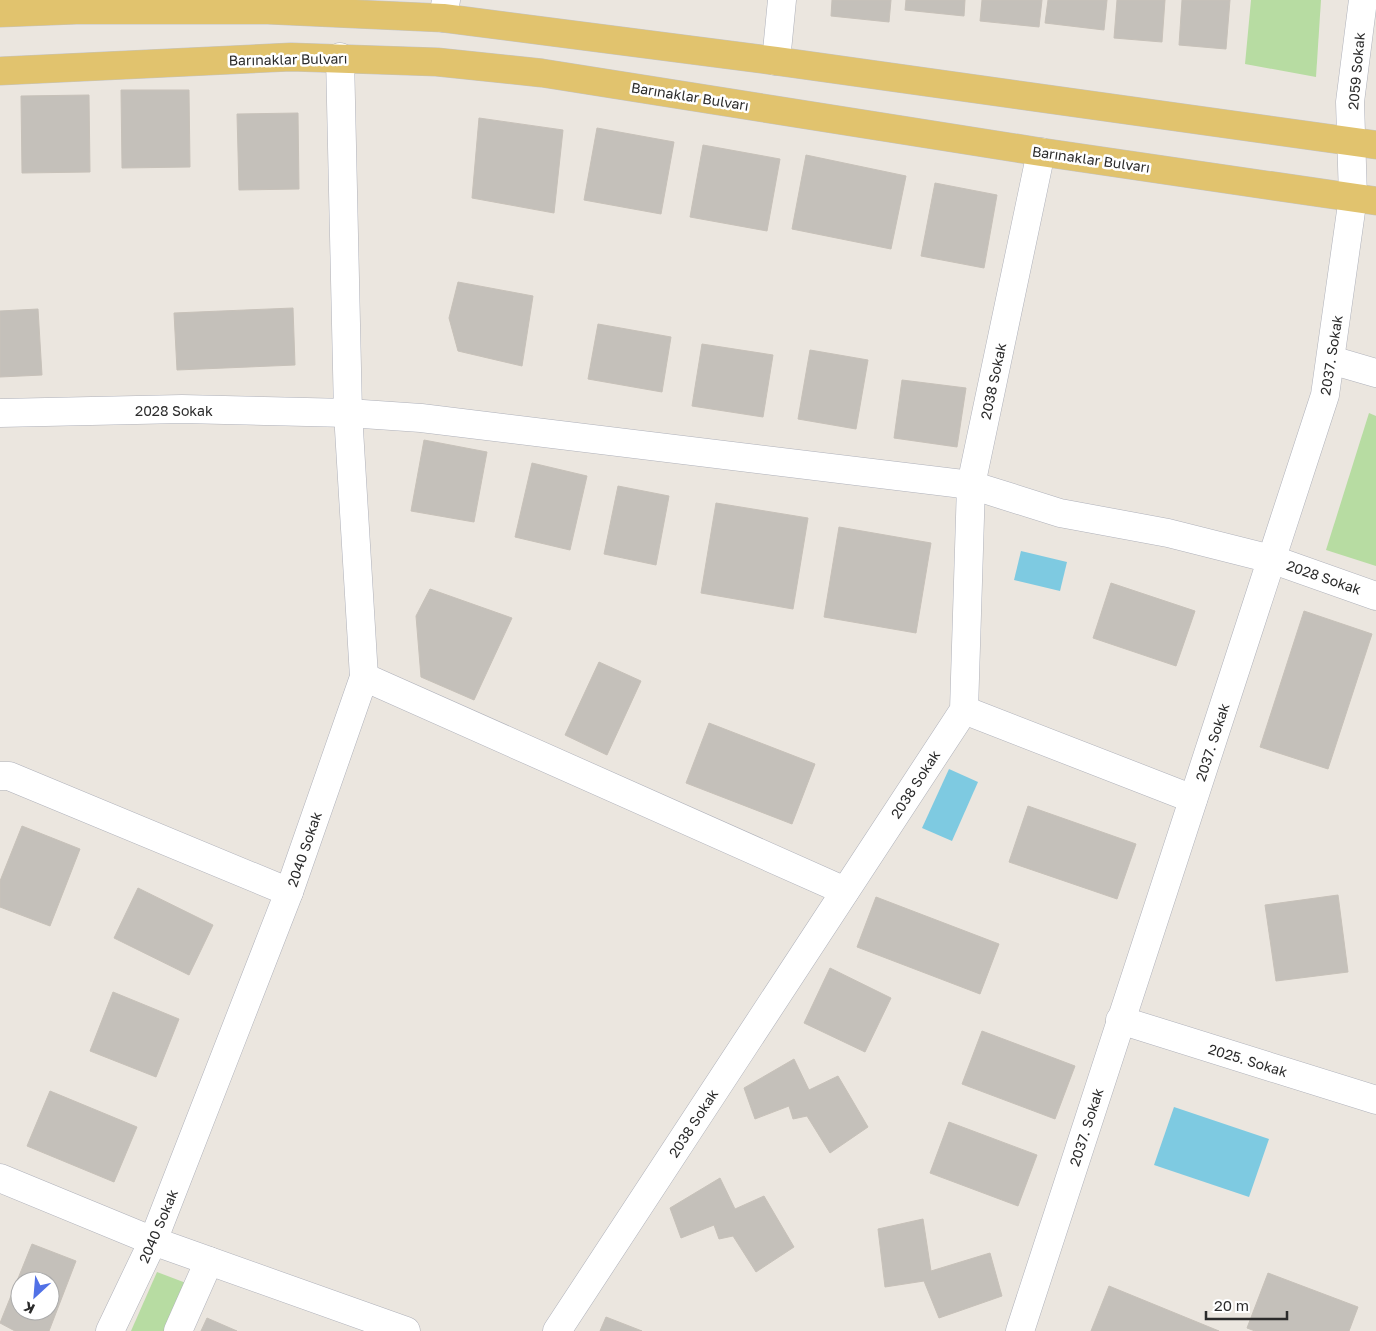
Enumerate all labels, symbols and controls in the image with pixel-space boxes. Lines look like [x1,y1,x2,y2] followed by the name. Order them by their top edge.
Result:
[1344,31,1368,111] street label: 2059 Sokak
[228,49,348,69] street label: Barınaklar Bulvarı
[630,78,750,114] street label: Barınaklar Bulvarı
[1031,142,1151,176] street label: Barınaklar Bulvarı
[1316,314,1346,396] street label: 2037. Sokak
[977,341,1009,421] street label: 2038 Sokak
[135,402,213,419] street label: 2028 Sokak
[1284,556,1364,598] street label: 2028 Sokak
[1191,701,1233,783] street label: 2037. Sokak
[887,747,943,821] street label: 2038 Sokak
[283,809,325,889] street label: 2040 Sokak
[1206,1040,1290,1080] street label: 2025. Sokak
[665,1086,721,1160] street label: 2038 Sokak
[1065,1086,1107,1168] street label: 2037. Sokak
[135,1186,181,1265] street label: 2040 Sokak
[10,1271,60,1321] north arrow
[1206,1288,1287,1320] scale bar
[1214,1296,1249,1314] text: 20 m
[21,1298,37,1318] text: K

